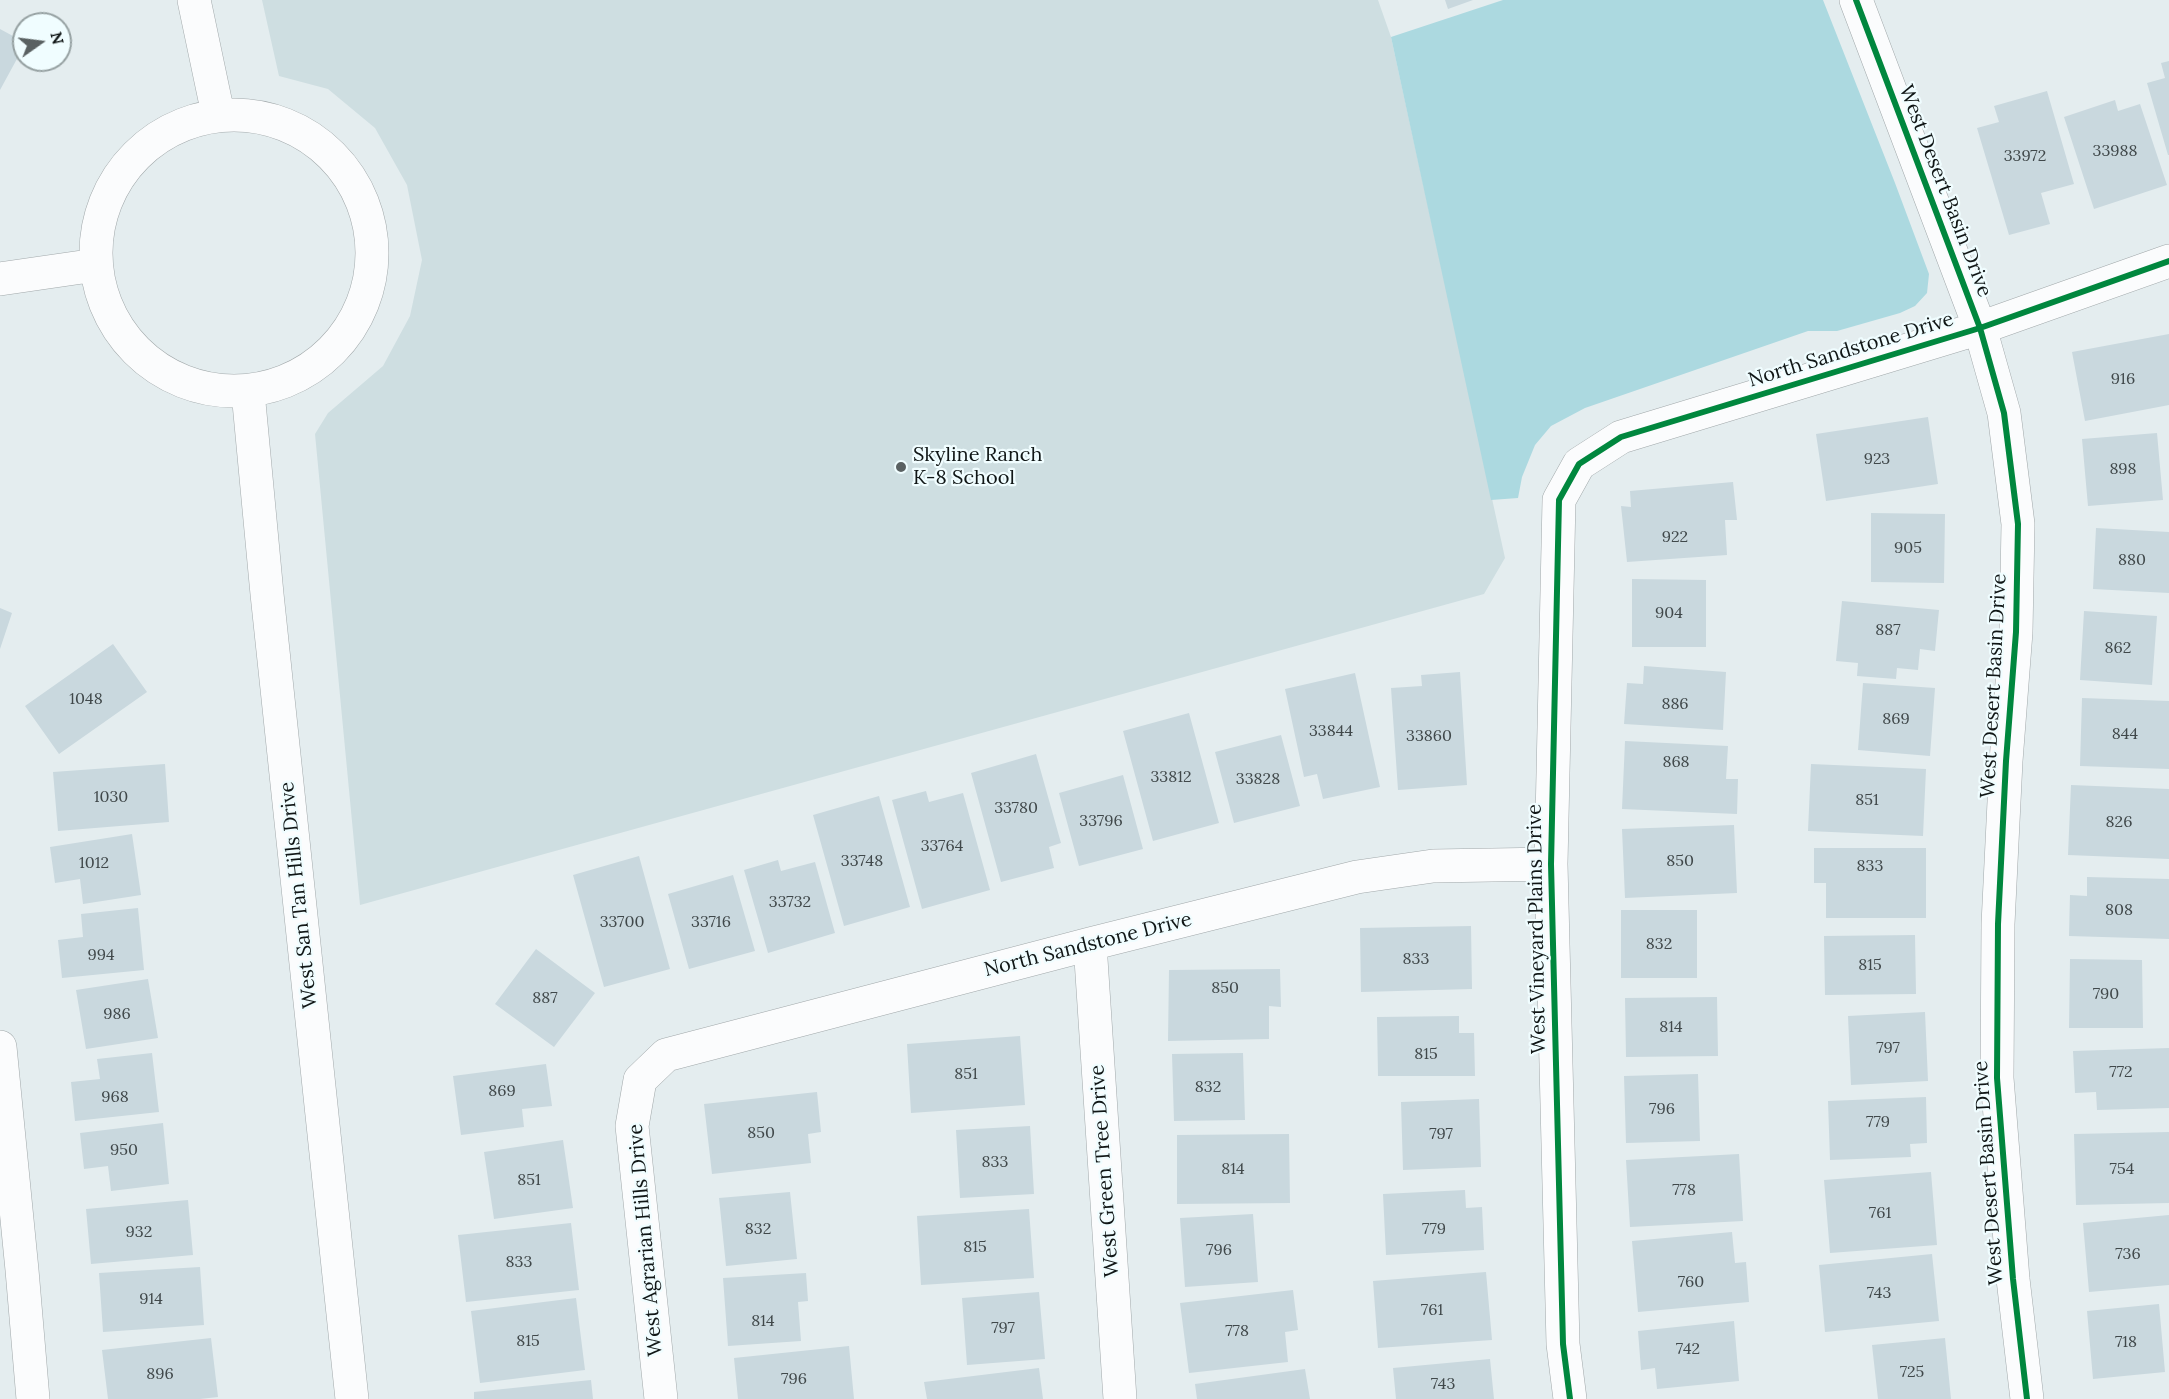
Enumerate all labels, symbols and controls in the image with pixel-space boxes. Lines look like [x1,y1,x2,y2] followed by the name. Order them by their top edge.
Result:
[12,12,72,72] north arrow
[46,30,69,47] text: N
[1893,82,1997,300] street label: West Desert Basin Drive
[2092,141,2138,161] house number: 33988
[2004,146,2046,166] house number: 33972
[1746,307,1956,393] street label: North Sandstone Drive
[2111,369,2135,389] house number: 916
[913,443,1042,490] place label: Skyline Ranch K-8 School
[1864,449,1890,469] house number: 923
[2109,459,2137,479] house number: 898
[894,460,908,474] marker: Skyline Ranch K-8 School
[1662,527,1688,547] house number: 922
[1894,538,1922,558] house number: 905
[2118,550,2146,570] house number: 880
[1976,573,2012,799] street label: West Desert Basin Drive
[1655,603,1683,623] house number: 904
[1875,620,1901,640] house number: 887
[2105,638,2131,658] house number: 862
[69,689,103,709] house number: 1048
[1661,694,1689,714] house number: 886
[1882,709,1910,729] house number: 869
[1309,721,1353,741] house number: 33844
[2112,724,2138,744] house number: 844
[1406,726,1452,746] house number: 33860
[1662,752,1690,772] house number: 868
[1150,767,1192,787] house number: 33812
[1236,769,1280,789] house number: 33828
[275,780,323,1010] street label: West San Tan Hills Drive
[94,787,128,807] house number: 1030
[1855,790,1879,810] house number: 851
[994,798,1038,818] house number: 33780
[1523,804,1551,1054] street label: West Vineyard Plains Drive
[1079,811,1123,831] house number: 33796
[2106,812,2132,832] house number: 826
[921,836,963,856] house number: 33764
[841,851,883,871] house number: 33748
[1666,851,1694,871] house number: 850
[79,853,109,873] house number: 1012
[1857,856,1883,876] house number: 833
[769,892,811,912] house number: 33732
[2105,900,2133,920] house number: 808
[982,908,1194,982] street label: North Sandstone Drive
[600,912,644,932] house number: 33700
[691,912,731,932] house number: 33716
[1646,934,1672,954] house number: 832
[87,945,115,965] house number: 994
[1403,949,1429,969] house number: 833
[1858,955,1882,975] house number: 815
[1211,978,1239,998] house number: 850
[2093,984,2119,1004] house number: 790
[532,988,558,1008] house number: 887
[103,1004,131,1024] house number: 986
[1659,1017,1683,1037] house number: 814
[1876,1038,1900,1058] house number: 797
[1414,1044,1438,1064] house number: 815
[1969,1060,2009,1286] street label: West Desert Basin Drive
[2109,1062,2133,1082] house number: 772
[954,1064,978,1084] house number: 851
[1086,1064,1124,1278] street label: West Green Tree Drive
[1195,1077,1221,1097] house number: 832
[488,1081,516,1101] house number: 869
[101,1087,129,1107] house number: 968
[1649,1099,1675,1119] house number: 796
[1866,1112,1890,1132] house number: 779
[624,1123,668,1357] street label: West Agrarian Hills Drive
[747,1123,775,1143] house number: 850
[1429,1124,1453,1144] house number: 797
[110,1140,138,1160] house number: 950
[982,1152,1008,1172] house number: 833
[1221,1159,1245,1179] house number: 814
[2110,1159,2134,1179] house number: 754
[517,1170,541,1190] house number: 851
[1672,1180,1696,1200] house number: 778
[1869,1203,1891,1223] house number: 761
[745,1219,771,1239] house number: 832
[1422,1219,1446,1239] house number: 779
[126,1222,152,1242] house number: 932
[963,1237,987,1257] house number: 815
[1206,1240,1232,1260] house number: 796
[2115,1244,2141,1264] house number: 736
[506,1252,532,1272] house number: 833
[1678,1272,1704,1292] house number: 760
[1867,1283,1891,1303] house number: 743
[139,1289,163,1309] house number: 914
[1421,1300,1443,1320] house number: 761
[751,1311,775,1331] house number: 814
[991,1318,1015,1338] house number: 797
[1225,1321,1249,1341] house number: 778
[516,1331,540,1351] house number: 815
[2115,1332,2137,1352] house number: 718
[1676,1339,1700,1359] house number: 742
[1900,1362,1924,1382] house number: 725
[146,1364,174,1384] house number: 896
[781,1369,807,1389] house number: 796
[1431,1374,1455,1394] house number: 743

